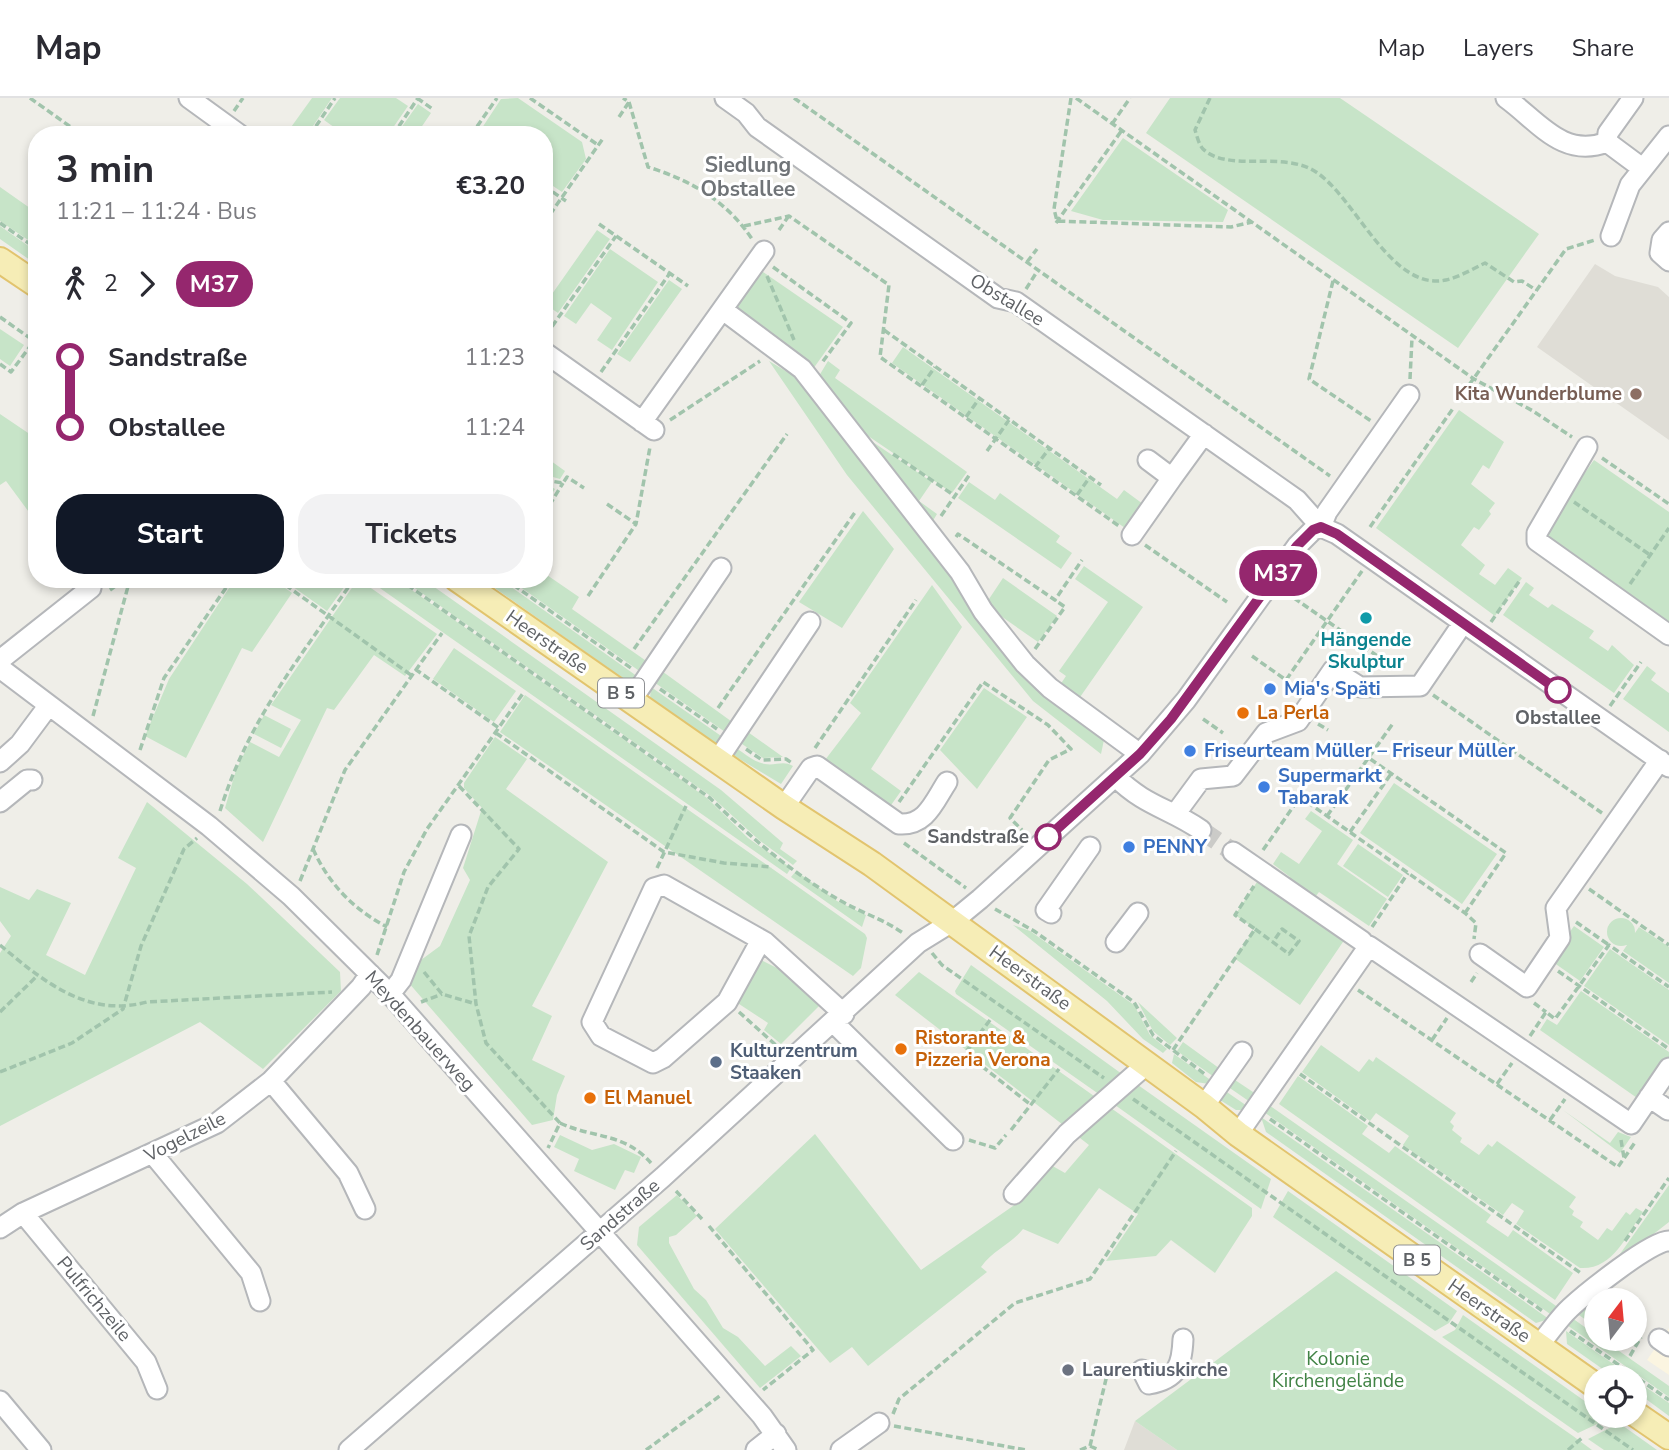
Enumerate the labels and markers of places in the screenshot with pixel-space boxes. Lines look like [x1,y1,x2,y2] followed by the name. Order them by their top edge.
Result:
[1455,381,1622,407] place label: Kita Wunderblume
[1628,386,1644,402] marker: Kita Wunderblume
[1358,610,1374,626] marker: Hängende Skulptur
[1321,627,1411,675] place label: Hängende Skulptur
[1284,676,1381,702] place label: Mia's Späti
[1545,677,1571,703] marker: Obstallee
[1262,681,1278,697] marker: Mia's Späti
[1257,700,1329,726] place label: La Perla
[1235,705,1251,721] marker: La Perla
[1515,705,1601,731] place label: Obstallee
[1204,738,1516,764] place label: Friseurteam Müller – Friseur Müller
[1182,743,1198,759] marker: Friseurteam Müller – Friseur Müller
[1278,763,1383,811] place label: Supermarkt Tabarak
[1256,779,1272,795] marker: Supermarkt Tabarak
[927,824,1029,850] place label: Sandstraße
[1035,824,1061,850] marker: Sandstraße
[1143,834,1208,860] place label: PENNY
[1121,839,1137,855] marker: PENNY
[915,1025,1051,1073] place label: Ristorante & Pizzeria Verona
[730,1038,858,1086] place label: Kulturzentrum Staaken
[893,1041,909,1057] marker: Ristorante & Pizzeria Verona
[708,1054,724,1070] marker: Kulturzentrum Staaken
[604,1085,692,1111] place label: El Manuel
[582,1090,598,1106] marker: El Manuel
[1082,1357,1228,1383] place label: Laurentiuskirche
[1060,1362,1076,1378] marker: Laurentiuskirche

